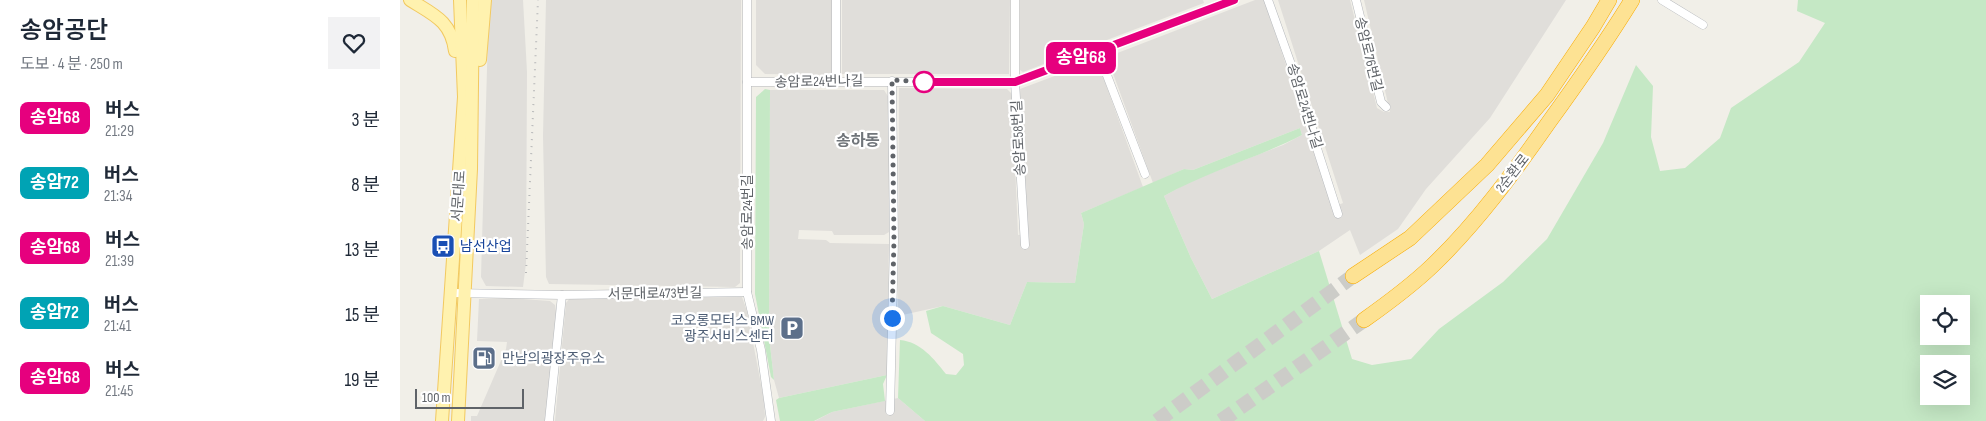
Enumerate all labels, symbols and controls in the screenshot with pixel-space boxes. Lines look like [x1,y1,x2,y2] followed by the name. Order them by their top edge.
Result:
[1351,15,1386,93] street label: 송암로76번길
[20,16,108,45] text: 송암공단
[328,17,380,69] button: heart
[1046,42,1116,74] line badge: 송암68
[1056,47,1106,68] text: 송암68
[20,55,123,74] text: 도보 · 4 분 · 250 m
[1283,61,1326,151] street label: 송암로24번나길
[913,71,935,93] unlabelled marker
[774,72,864,91] street label: 송암로24번나길
[105,99,140,122] text: 버스
[1008,99,1029,176] street label: 송암로58번길
[30,107,80,128] text: 송암68
[352,109,380,132] text: 3 분
[105,122,134,141] text: 21:29
[836,132,880,151] district label: 송하동
[1492,150,1533,196] street label: 2순환로
[104,164,139,187] text: 버스
[448,170,469,222] street label: 서문대로
[30,172,79,193] text: 송암72
[351,174,380,197] text: 8 분
[739,174,756,250] street label: 송암로24번길
[104,187,133,206] text: 21:34
[105,229,140,252] text: 버스
[430,233,456,259] bus stop icon: 남선산업
[30,237,80,258] text: 송암68
[460,238,512,255] place label: 남선산업
[345,239,380,262] text: 13 분
[105,252,134,271] text: 21:39
[608,284,702,303] street label: 서문대로473번길
[104,294,139,317] text: 버스
[1920,295,1970,405] map controls
[1920,295,1970,345] button: locate
[30,302,79,323] text: 송암72
[345,304,380,327] text: 15 분
[880,306,905,331] your location
[671,312,774,345] place label: 코오롱모터스 BMW 광주서비스센터
[779,315,805,341] parking icon: 코오롱모터스 BMW 광주서비스센터
[104,317,131,336] text: 21:41
[471,345,497,371] fuel station icon: 만남의광장주유소
[502,350,605,367] place label: 만남의광장주유소
[1920,355,1970,405] button: layers
[105,359,140,382] text: 버스
[30,367,80,388] text: 송암68
[344,369,380,392] text: 19 분
[105,382,134,401] text: 21:45
[415,386,524,409] scale bar
[422,389,451,406] text: 100 m

